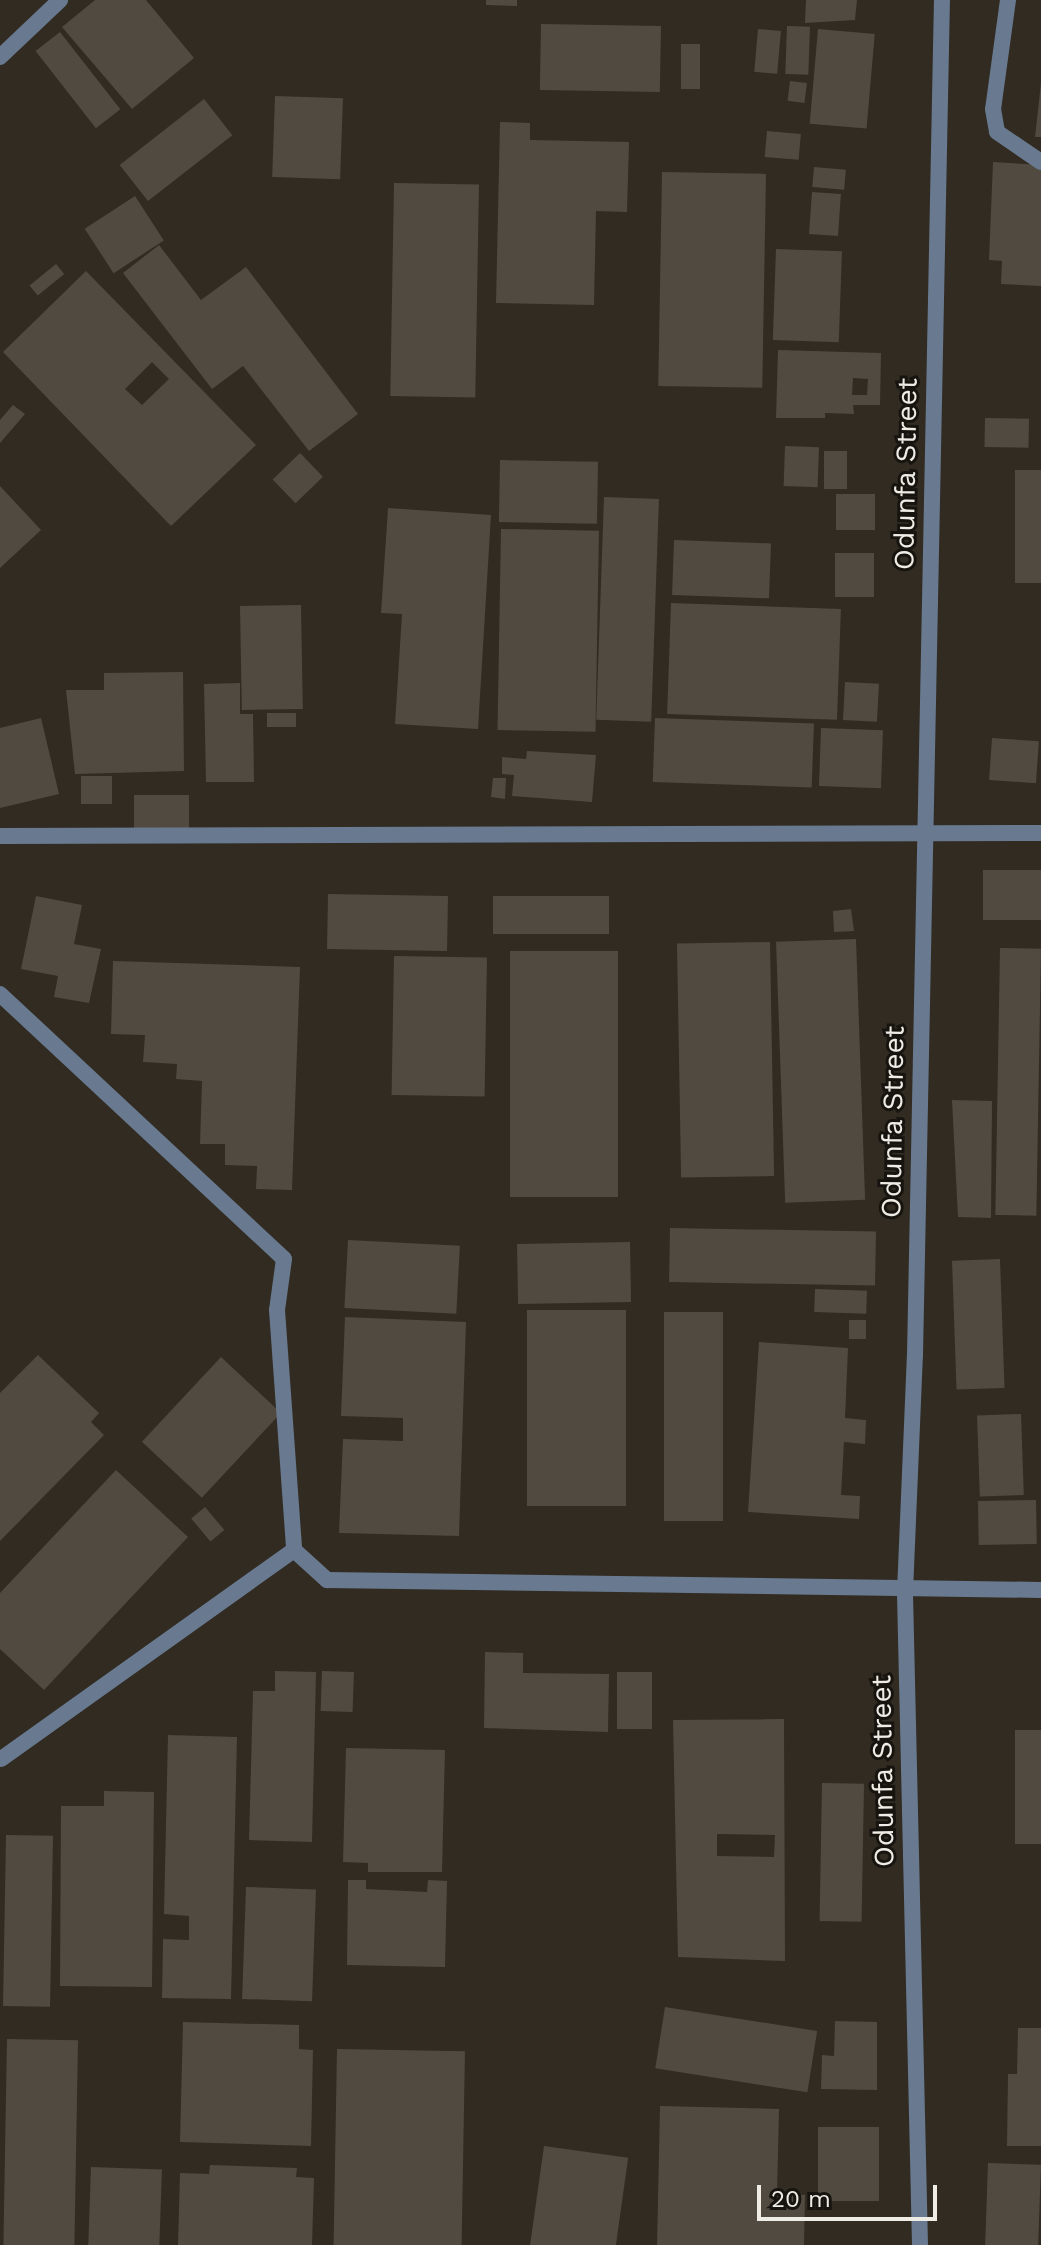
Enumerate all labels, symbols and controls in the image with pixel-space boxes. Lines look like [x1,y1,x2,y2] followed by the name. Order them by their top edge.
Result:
[888,377,924,571] street label: Odunfa Street
[875,1025,911,1219] street label: Odunfa Street
[865,1674,901,1868] street label: Odunfa Street
[761,2169,941,2219] scale bar
[771,2185,831,2213] text: 20 m

